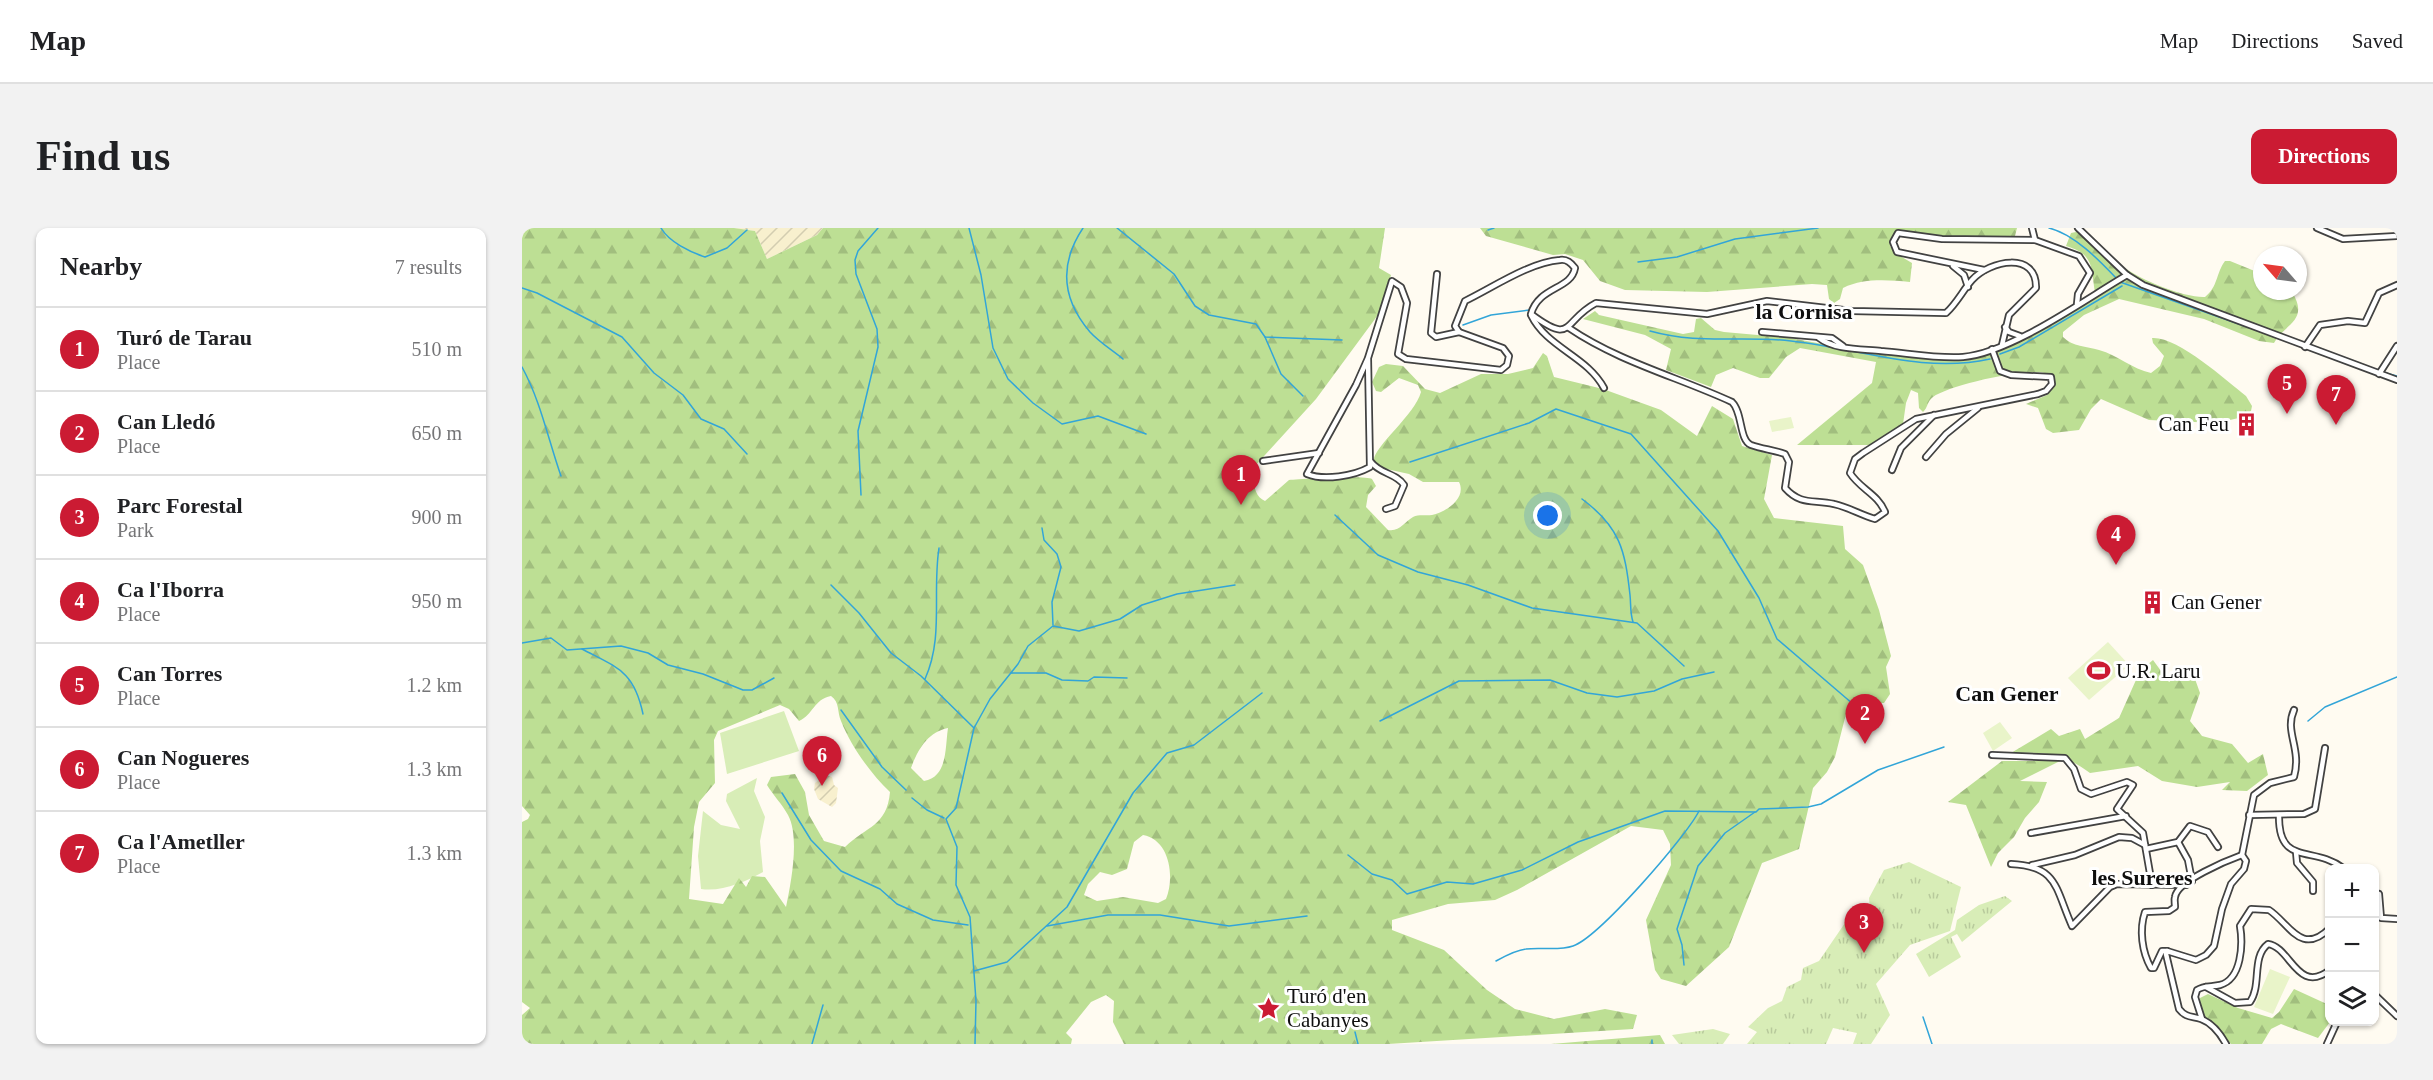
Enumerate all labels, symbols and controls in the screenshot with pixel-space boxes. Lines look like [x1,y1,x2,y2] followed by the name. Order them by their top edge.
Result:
[30,25,86,56] text: Map
[2160,29,2198,53] text: Map
[2231,29,2319,53] text: Directions
[2352,29,2403,53] text: Saved
[2251,129,2397,184] button: Directions
[36,133,170,179] text: Find us
[2253,246,2307,300] north arrow
[60,252,142,281] text: Nearby
[395,256,462,278] text: 7 results
[1755,299,1853,324] district label: la Cornisa
[117,325,252,350] text: Turó de Tarau
[75,338,85,360] text: 1
[411,338,462,360] text: 510 m
[117,351,160,373] text: Place
[2268,364,2306,414] pin: 5
[2316,376,2356,425] pin: 7
[117,409,215,434] text: Can Lledó
[2234,411,2260,437] building icon: Can Feu
[2158,412,2229,436] place label: Can Feu
[75,422,85,444] text: 2
[411,422,462,444] text: 650 m
[117,435,160,457] text: Place
[1222,456,1260,505] pin: 1
[117,493,243,518] text: Parc Forestal
[1533,501,1562,530] your location
[75,506,85,528] text: 3
[411,506,462,528] text: 900 m
[2096,516,2136,565] pin: 4
[117,519,154,541] text: Park
[117,577,224,602] text: Ca l'Iborra
[2140,589,2166,615] building icon: Can Gener
[75,590,85,612] text: 4
[411,590,462,612] text: 950 m
[2171,590,2261,614] place label: Can Gener
[117,603,160,625] text: Place
[2085,658,2111,684] sports icon: U.R. Laru
[2116,659,2201,683] place label: U.R. Laru
[117,661,222,686] text: Can Torres
[75,674,85,696] text: 5
[406,674,462,696] text: 1.2 km
[1955,681,2059,706] district label: Can Gener
[117,687,160,709] text: Place
[1846,694,1884,744] pin: 2
[802,736,842,786] pin: 6
[117,745,249,770] text: Can Nogueres
[75,758,85,780] text: 6
[406,758,462,780] text: 1.3 km
[117,771,160,793] text: Place
[117,829,245,854] text: Ca l'Ametller
[75,842,85,864] text: 7
[406,842,462,864] text: 1.3 km
[117,855,160,877] text: Place
[2325,864,2379,1026] map controls
[2325,864,2379,918] button: +
[2091,865,2193,890] district label: les Sureres
[1844,904,1884,953] pin: 3
[2325,918,2379,972] button: −
[2325,972,2379,1026] button: layers
[1287,984,1369,1032] place label: Turó d'en Cabanyes
[1256,995,1282,1021] place icon: Turó d'en Cabanyes

